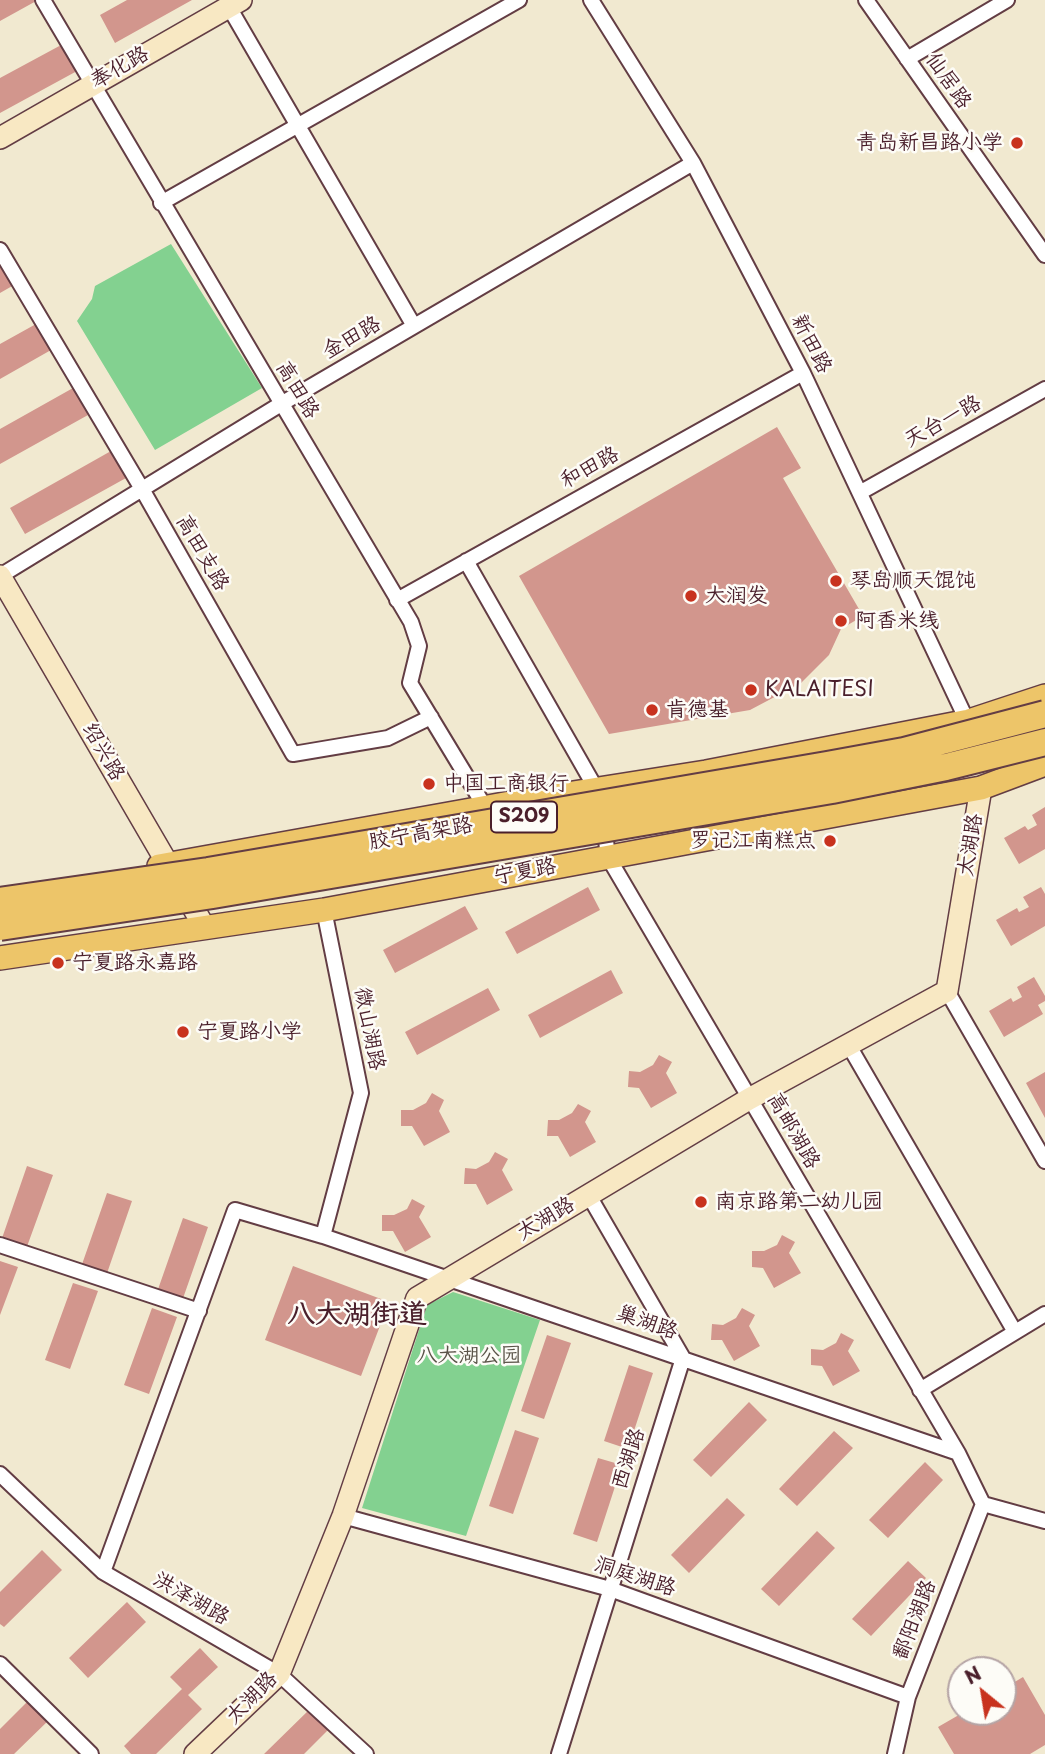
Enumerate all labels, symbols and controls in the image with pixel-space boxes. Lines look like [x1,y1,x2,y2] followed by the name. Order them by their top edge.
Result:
[86,41,154,95] street label: 奉化路
[920,48,976,114] street label: 仙居路
[856,130,1003,156] place label: 青岛新昌路小学
[1009,135,1025,151] marker: 青岛新昌路小学
[785,310,837,378] street label: 新田路
[318,311,386,365] street label: 金田路
[270,357,324,423] street label: 高田路
[900,391,986,453] street label: 天台一路
[556,442,624,494] street label: 和田路
[170,510,234,596] street label: 高田支路
[850,568,976,594] place label: 琴岛顺天馄饨
[828,573,844,589] marker: 琴岛顺天馄饨
[705,583,768,609] place label: 大润发
[683,588,699,604] marker: 大润发
[855,608,939,634] place label: 阿香米线
[833,613,849,629] marker: 阿香米线
[765,677,874,703] place label: KALAITESI
[743,682,759,698] marker: KALAITESI
[666,697,729,723] place label: 肯德基
[644,702,660,718] marker: 肯德基
[76,718,130,786] street label: 绍兴路
[443,771,569,797] place label: 中国工商银行
[421,776,437,792] marker: 中国工商银行
[491,802,557,832] road number: S209
[367,812,475,856] street label: 胶宁高架路
[954,812,988,878] street label: 太湖路
[690,828,816,854] place label: 罗记江南糕点
[822,833,838,849] marker: 罗记江南糕点
[492,854,558,890] street label: 宁夏路
[72,950,198,976] place label: 宁夏路永嘉路
[50,955,66,971] marker: 宁夏路永嘉路
[349,985,389,1073] street label: 微山湖路
[197,1019,302,1045] place label: 宁夏路小学
[175,1024,191,1040] marker: 宁夏路小学
[761,1088,825,1174] street label: 高邮湖路
[715,1189,883,1215] place label: 南京路第二幼儿园
[513,1192,579,1246] street label: 太湖路
[693,1194,709,1210] marker: 南京路第二幼儿园
[287,1298,427,1332] district label: 八大湖街道
[613,1301,681,1345] street label: 巢湖路
[417,1343,521,1369] park label: 八大湖公园
[607,1425,651,1493] street label: 西湖路
[591,1552,679,1602] street label: 洞庭湖路
[148,1567,234,1631] street label: 洪泽湖路
[888,1576,942,1664] street label: 鄱阳湖路
[947,1656,1017,1726] north arrow
[959,1659,986,1690] text: N
[221,1667,283,1729] street label: 太湖路

